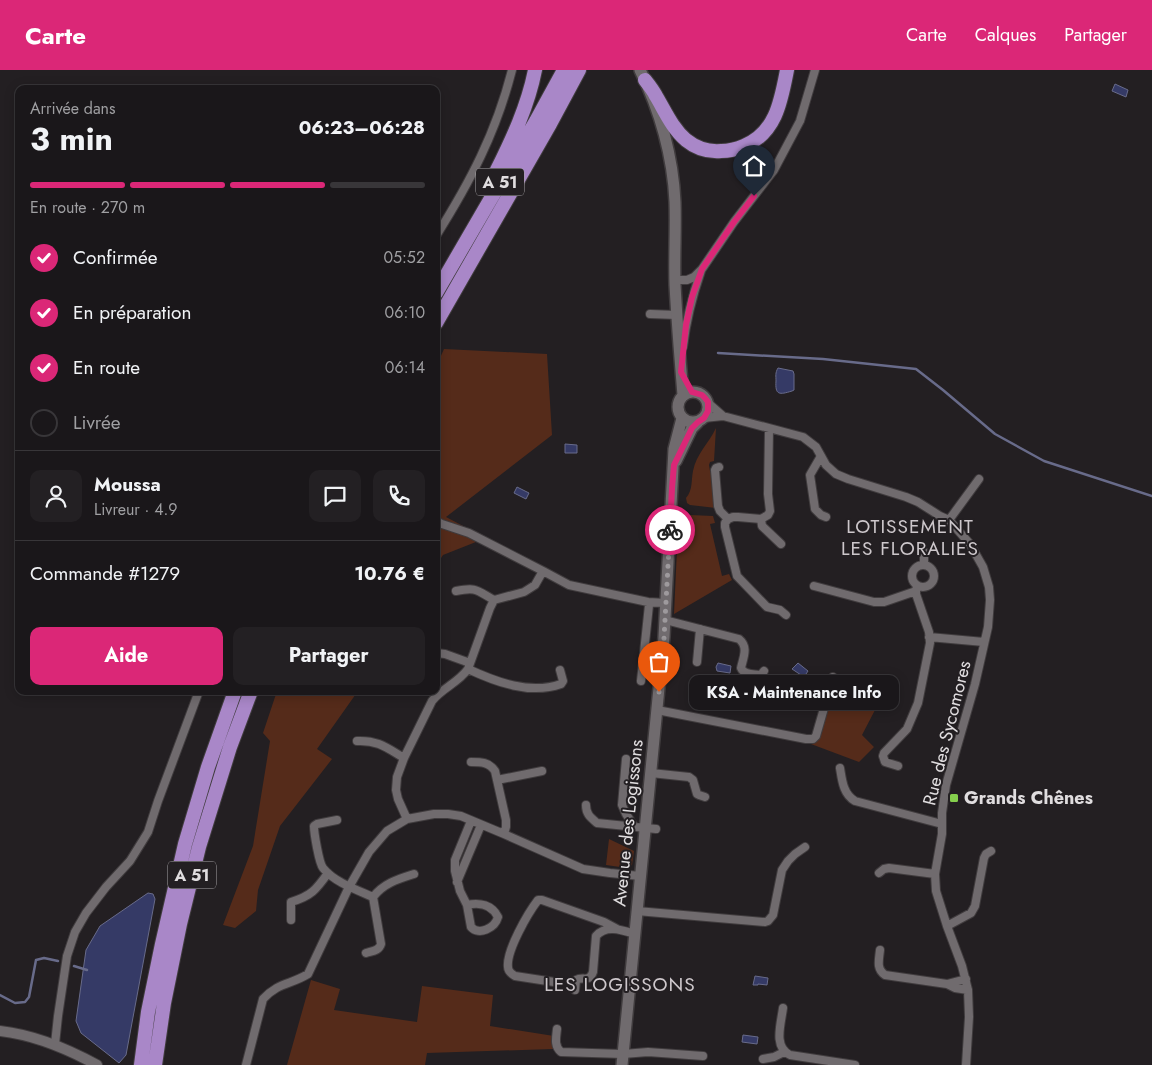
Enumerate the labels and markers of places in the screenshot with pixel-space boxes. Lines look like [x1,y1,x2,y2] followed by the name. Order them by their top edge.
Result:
[733,145,775,196] pin
[638,641,680,692] pin
[689,674,899,710] callout: KSA - Maintenance Info
[964,785,1093,811] place label: Grands Chênes
[948,792,960,804] marker: Grands Chênes

